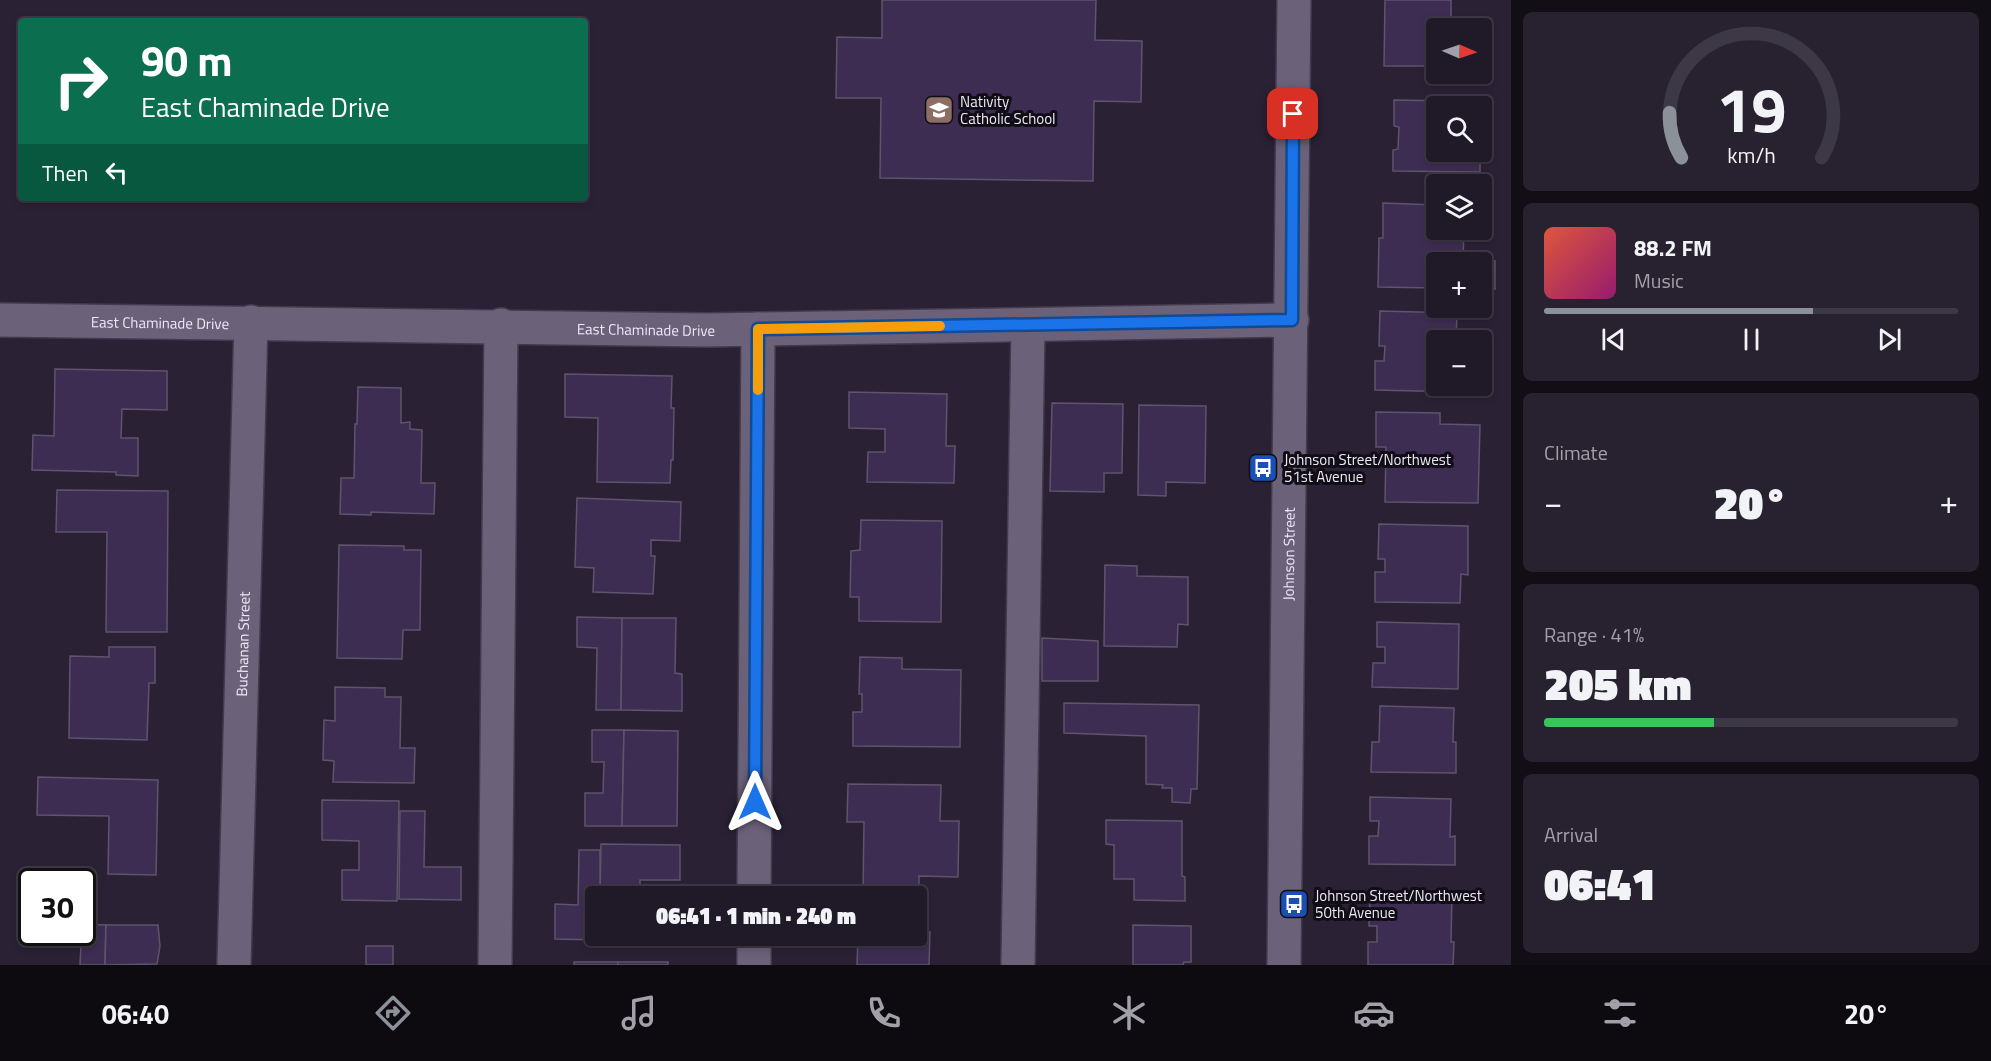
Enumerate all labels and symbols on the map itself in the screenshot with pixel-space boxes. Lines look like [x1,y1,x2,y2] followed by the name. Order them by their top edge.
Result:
[1426,18,1492,84] north arrow
[1267,88,1318,139] pin
[960,90,1056,130] place label: Nativity Catholic School
[923,94,955,126] school or university icon: Nativity Catholic School
[91,310,229,335] street label: East Chaminade Drive
[577,317,715,342] street label: East Chaminade Drive
[1284,448,1452,488] place label: Johnson Street/Northwest 51st Avenue
[1247,452,1279,484] bus stop icon: Johnson Street/Northwest 51st Avenue
[1276,507,1300,601] street label: Johnson Street
[230,591,255,697] street label: Buchanan Street
[723,770,787,834] position arrow
[18,868,96,946] speed limit sign: 30
[1315,884,1483,924] place label: Johnson Street/Northwest 50th Avenue
[1278,888,1310,920] bus stop icon: Johnson Street/Northwest 50th Avenue

